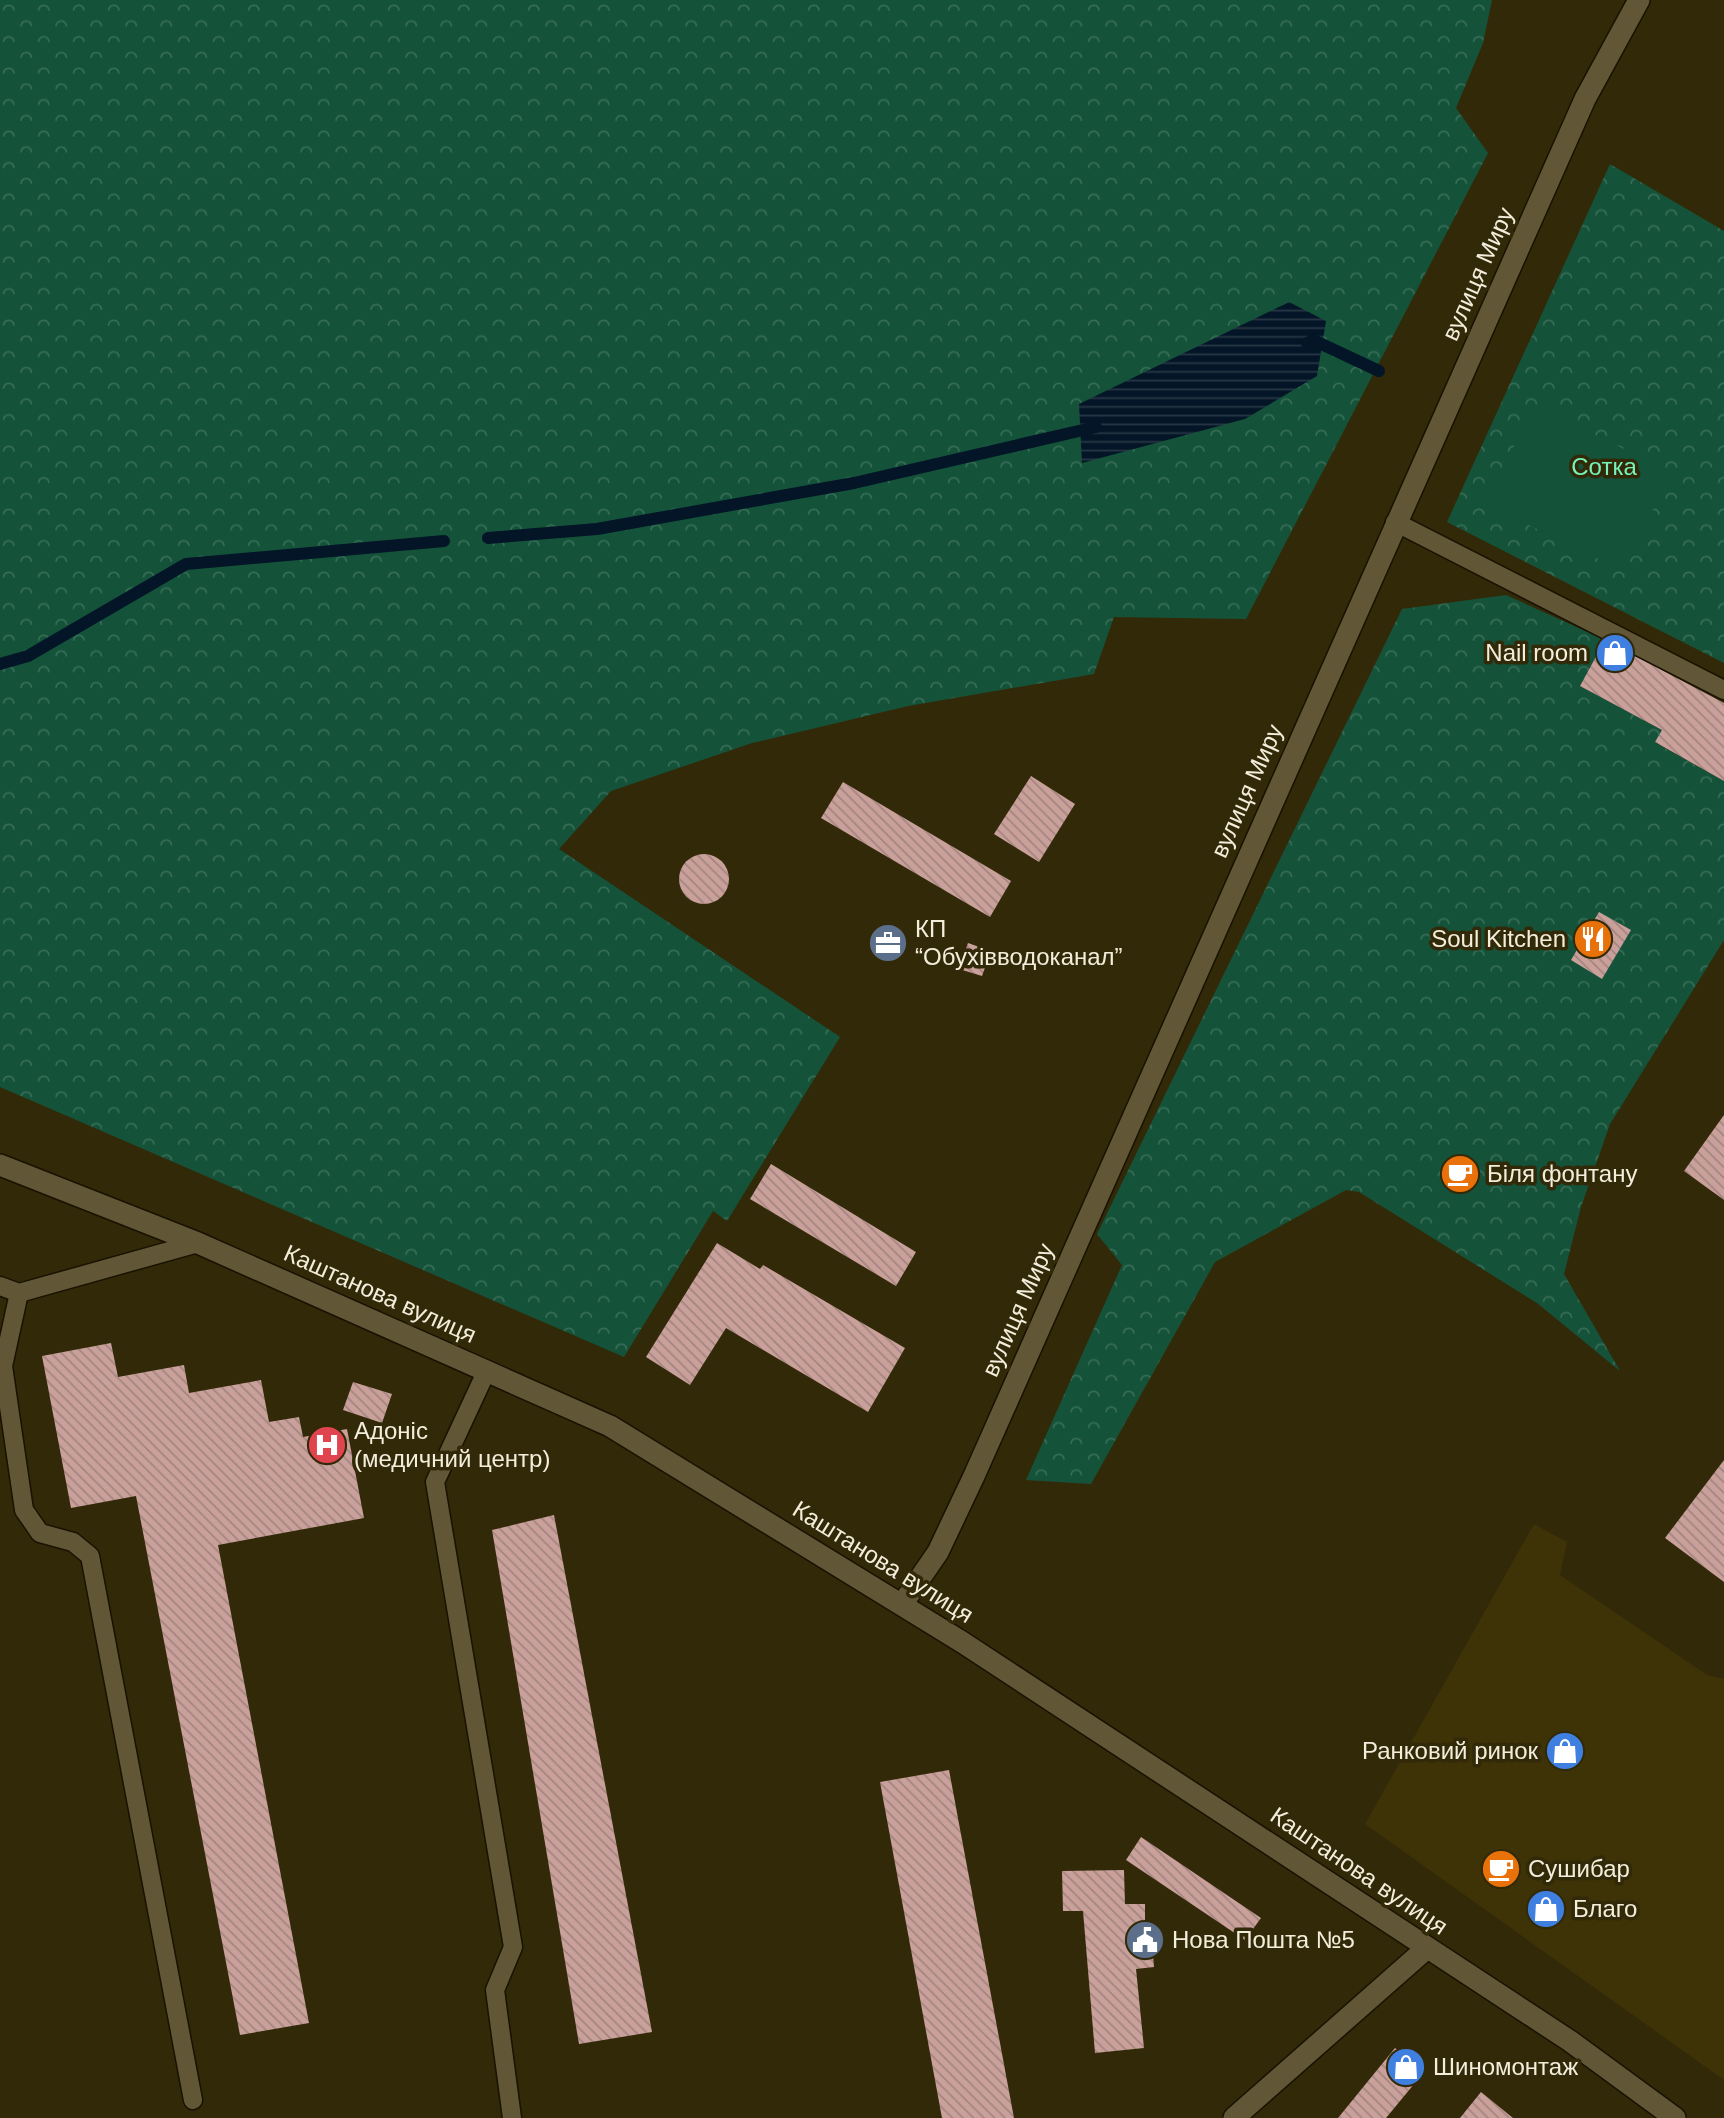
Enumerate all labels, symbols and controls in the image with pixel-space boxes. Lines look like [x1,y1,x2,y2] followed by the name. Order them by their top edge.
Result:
[1436,203,1519,345] street label: вулиця Миру
[1571,453,1637,480] park label: Сотка
[1594,632,1636,674] shop icon: Nail room
[1485,639,1588,666] place label: Nail room
[1205,720,1288,862] street label: вулиця Миру
[915,915,1123,970] place label: КП “Обухівводоканал”
[1572,918,1614,960] restaurant icon: Soul Kitchen
[867,922,909,964] office icon: КП “Обухівводоканал”
[1431,925,1566,952] place label: Soul Kitchen
[1439,1153,1481,1195] cafe icon: Біля фонтану
[1487,1160,1637,1187] place label: Біля фонтану
[280,1239,481,1348] street label: Каштанова вулиця
[976,1239,1059,1381] street label: вулиця Миру
[354,1417,550,1472] place label: Адоніс (медичний центр)
[306,1424,348,1466] hospital icon: Адоніс (медичний центр)
[788,1495,978,1628] street label: Каштанова вулиця
[1544,1730,1586,1772] shop icon: Ранковий ринок
[1362,1737,1539,1764] place label: Ранковий ринок
[1266,1801,1453,1940] street label: Каштанова вулиця
[1480,1848,1522,1890] cafe icon: Сушибар
[1528,1855,1630,1882] place label: Сушибар
[1525,1888,1567,1930] shop icon: Благо
[1573,1895,1637,1922] place label: Благо
[1124,1919,1166,1961] public building icon: Нова Пошта №5
[1172,1926,1355,1953] place label: Нова Пошта №5
[1385,2046,1427,2088] shop icon: Шиномонтаж
[1433,2053,1578,2080] place label: Шиномонтаж

